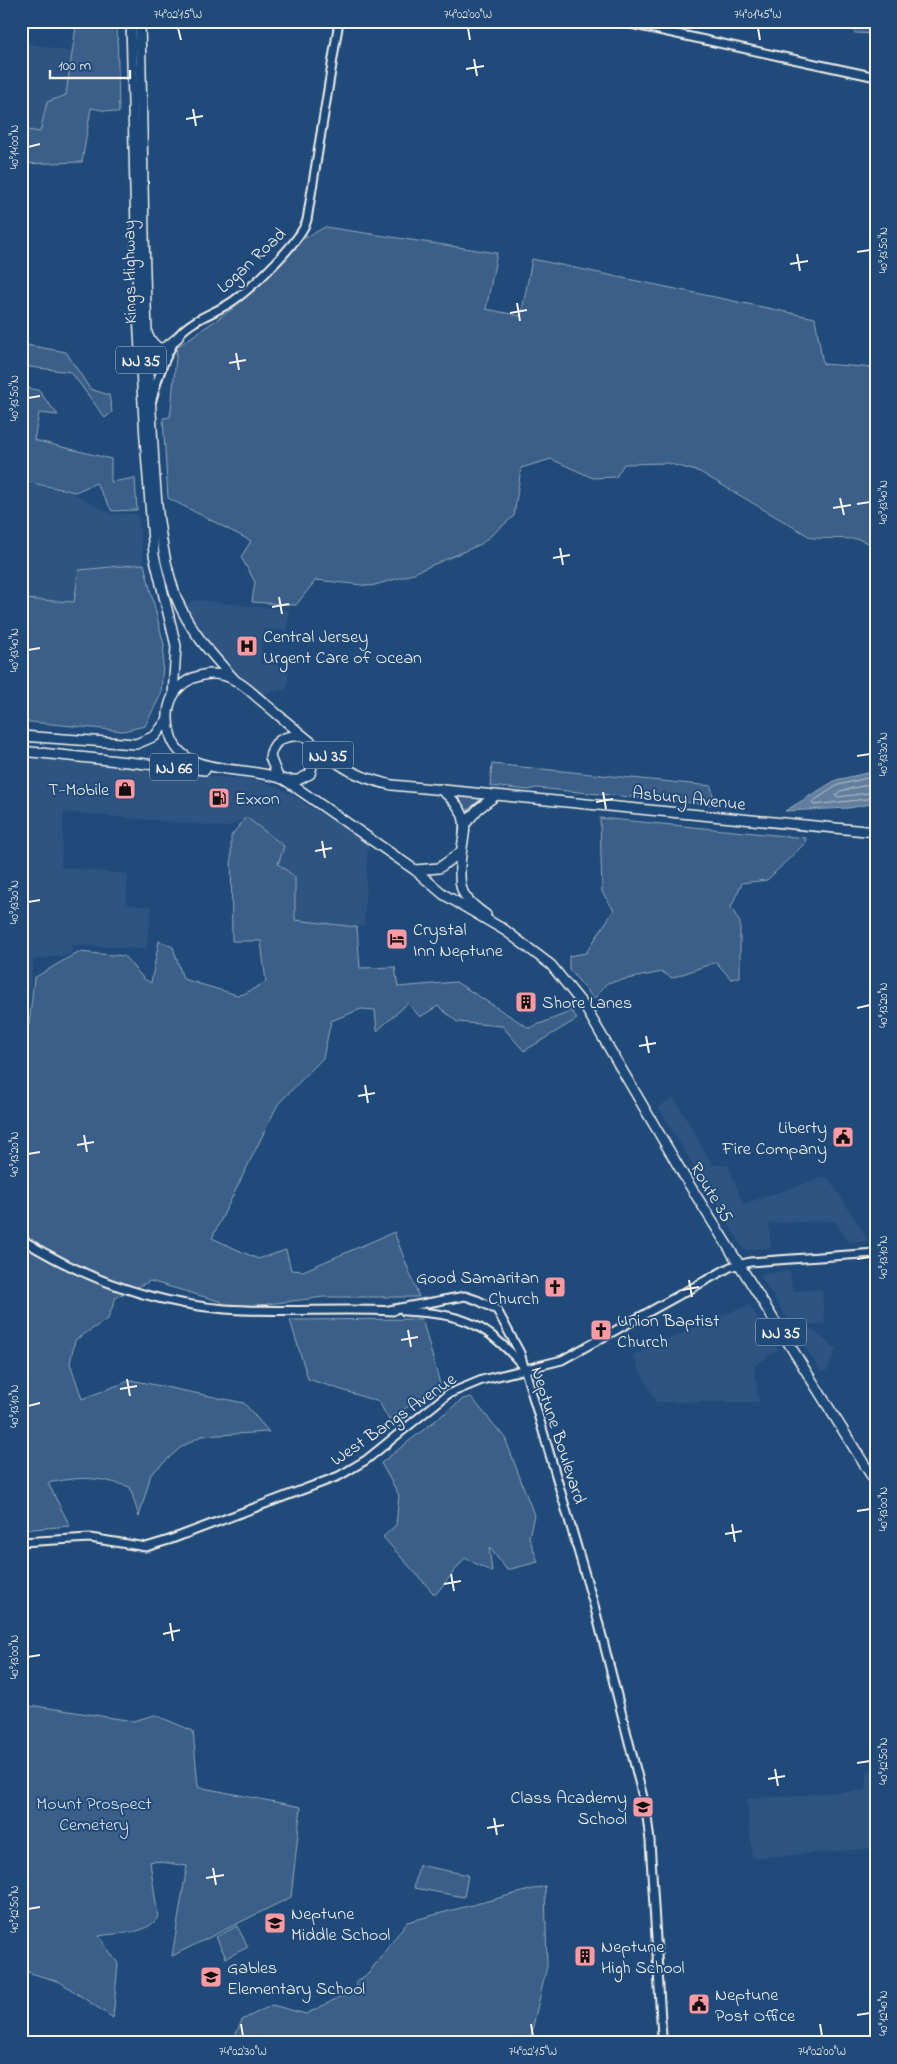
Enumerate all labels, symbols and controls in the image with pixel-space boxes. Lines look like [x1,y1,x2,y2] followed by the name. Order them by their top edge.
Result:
[154,6,202,24] text: 74°02'15"W
[444,6,492,24] text: 74°02'00"W
[734,6,782,24] text: 74°01'45"W
[50,48,130,80] scale bar
[58,55,91,77] text: 100 m
[6,125,24,169] text: 40°14'00"N
[117,220,146,324] street label: Kings Highway
[212,223,293,301] street label: Logan Road
[875,227,893,273] text: 40°13'50"N
[116,346,166,374] road number: NJ 35
[6,375,24,421] text: 40°13'50"N
[875,480,893,524] text: 40°13'40"N
[263,625,422,673] place label: Central Jersey Urgent Care of Ocean
[6,628,24,672] text: 40°13'40"N
[235,634,259,658] hospital icon: Central Jersey Urgent Care of Ocean
[875,732,893,776] text: 40°13'30"N
[303,742,353,768] road number: NJ 35
[150,754,198,780] road number: NJ 66
[113,777,137,801] shop icon: T-Mobile
[48,778,110,804] place label: T-Mobile
[631,781,748,819] street label: Asbury Avenue
[207,786,231,810] fuel station icon: Exxon
[235,787,280,813] place label: Exxon
[6,880,24,924] text: 40°13'30"N
[413,918,504,965] place label: Crystal Inn Neptune
[385,927,409,951] hotel icon: Crystal Inn Neptune
[875,982,893,1028] text: 40°13'20"N
[514,990,538,1014] building icon: Shore Lanes
[542,991,632,1017] place label: Shore Lanes
[721,1116,827,1163] place label: Liberty Fire Company
[831,1125,855,1149] public building icon: Liberty Fire Company
[6,1131,24,1177] text: 40°13'20"N
[682,1158,738,1228] street label: Route 35
[875,1235,893,1279] text: 40°13'10"N
[416,1266,539,1313] place label: Good Samaritan Church
[543,1275,567,1299] church icon: Good Samaritan Church
[617,1309,719,1356] place label: Union Baptist Church
[589,1318,613,1342] church icon: Union Baptist Church
[756,1318,806,1345] road number: NJ 35
[523,1364,592,1508] street label: Neptune Boulevard
[326,1367,464,1475] street label: West Bangs Avenue
[6,1384,24,1428] text: 40°13'10"N
[875,1487,893,1531] text: 40°13'00"N
[6,1635,24,1679] text: 40°13'00"N
[875,1737,893,1785] text: 40°12'50"N
[511,1786,627,1833] place label: Class Academy School
[36,1792,152,1839] park label: Mount Prospect Cemetery
[631,1795,655,1819] school or university icon: Class Academy School
[6,1885,24,1933] text: 40°12'50"N
[291,1902,390,1949] place label: Neptune Middle School
[263,1911,287,1935] school or university icon: Neptune Middle School
[601,1935,684,1983] place label: Neptune High School
[573,1944,597,1968] building icon: Neptune High School
[227,1956,365,2003] place label: Gables Elementary School
[199,1965,223,1989] school or university icon: Gables Elementary School
[715,1983,796,2030] place label: Neptune Post Office
[875,1990,893,2036] text: 40°12'40"N
[687,1992,711,2016] public building icon: Neptune Post Office
[219,2043,267,2061] text: 74°02'30"W
[509,2043,557,2061] text: 74°02'15"W
[798,2043,846,2061] text: 74°02'00"W

